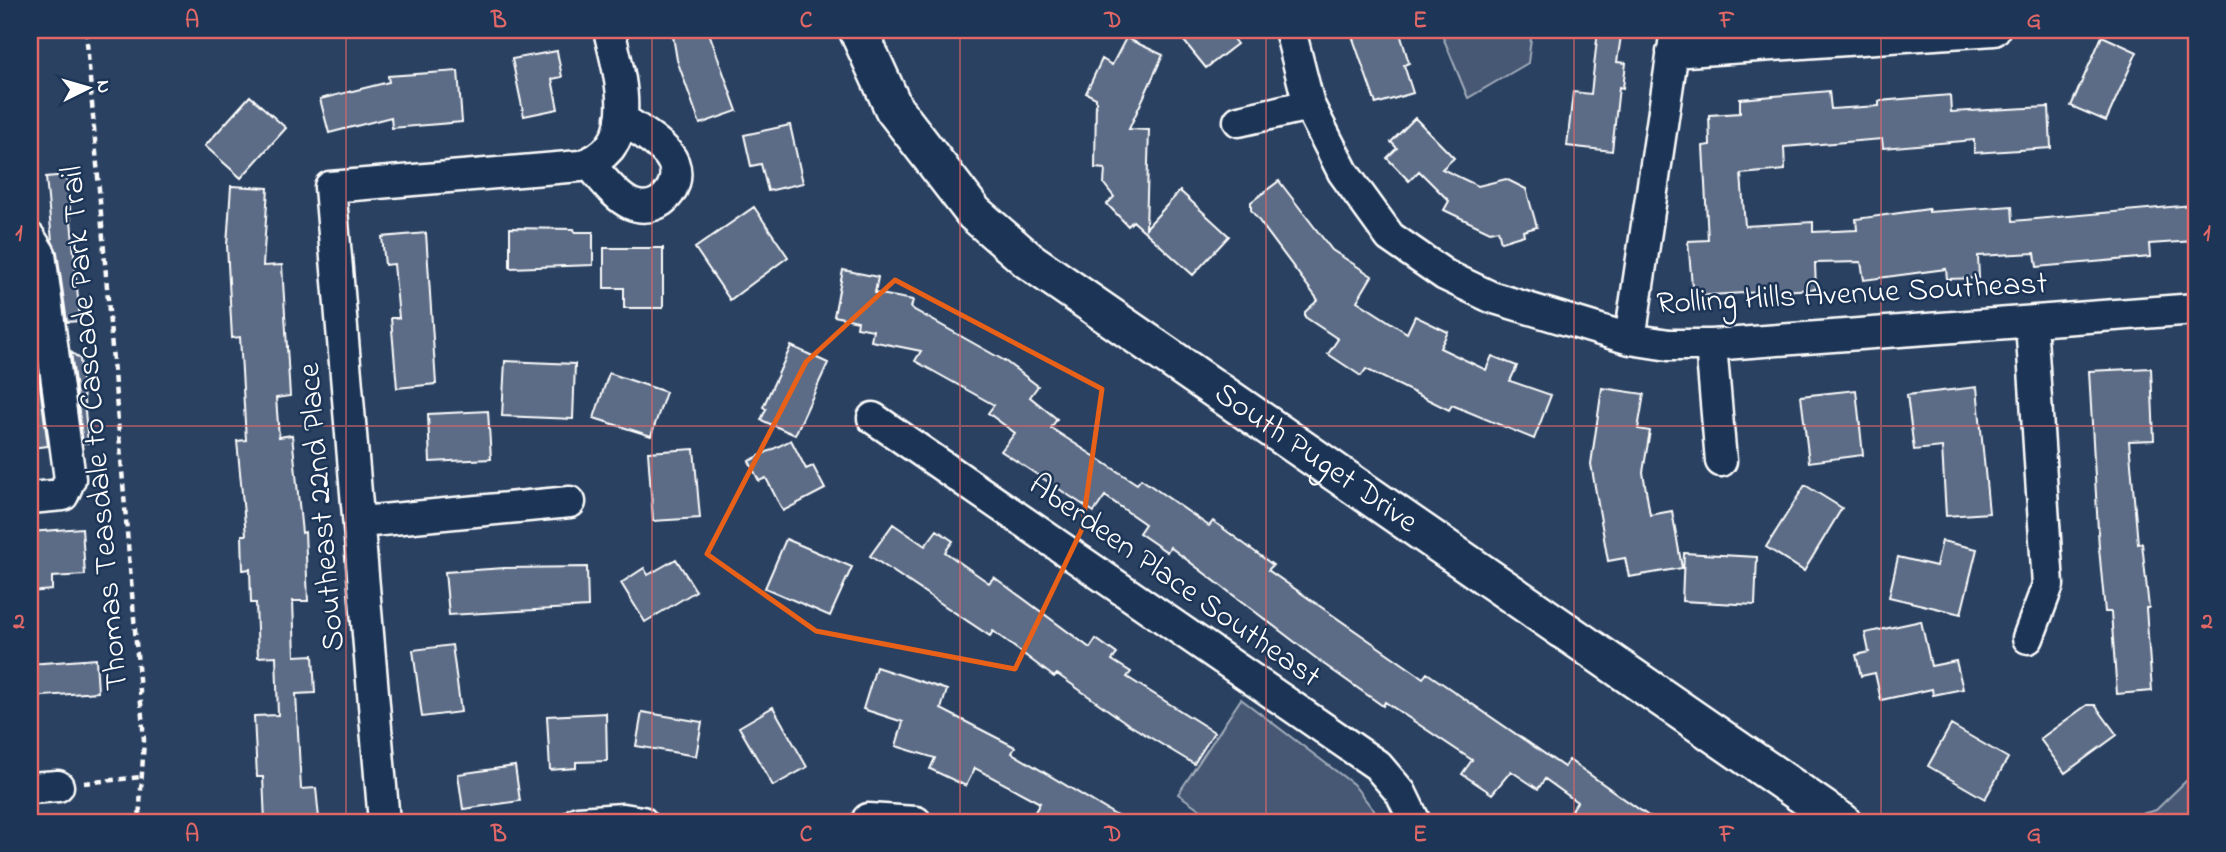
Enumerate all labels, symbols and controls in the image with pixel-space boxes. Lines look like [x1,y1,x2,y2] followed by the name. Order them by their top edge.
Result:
[185,5,199,38] text: A
[490,5,507,38] text: B
[800,5,813,38] text: C
[1104,5,1121,38] text: D
[1413,5,1427,38] text: E
[1719,5,1735,38] text: F
[2027,5,2041,38] text: G
[52,52,122,122] north arrow
[88,79,116,94] text: N
[50,164,142,692] street label: Thomas Teasdale to Cascade Park Trail
[15,218,23,251] text: 1
[2203,218,2211,251] text: 1
[1655,261,2049,329] street label: Rolling Hills Avenue Southeast
[287,360,359,653] street label: Southeast 22nd Place
[1204,371,1428,546] street label: South Puget Drive
[1018,463,1330,701] street label: Aberdeen Place Southeast
[12,606,25,639] text: 2
[2200,606,2213,639] text: 2
[185,819,199,852] text: A
[490,819,507,852] text: B
[800,819,813,852] text: C
[1104,819,1121,852] text: D
[1413,819,1427,852] text: E
[1719,819,1735,852] text: F
[2027,819,2041,852] text: G

